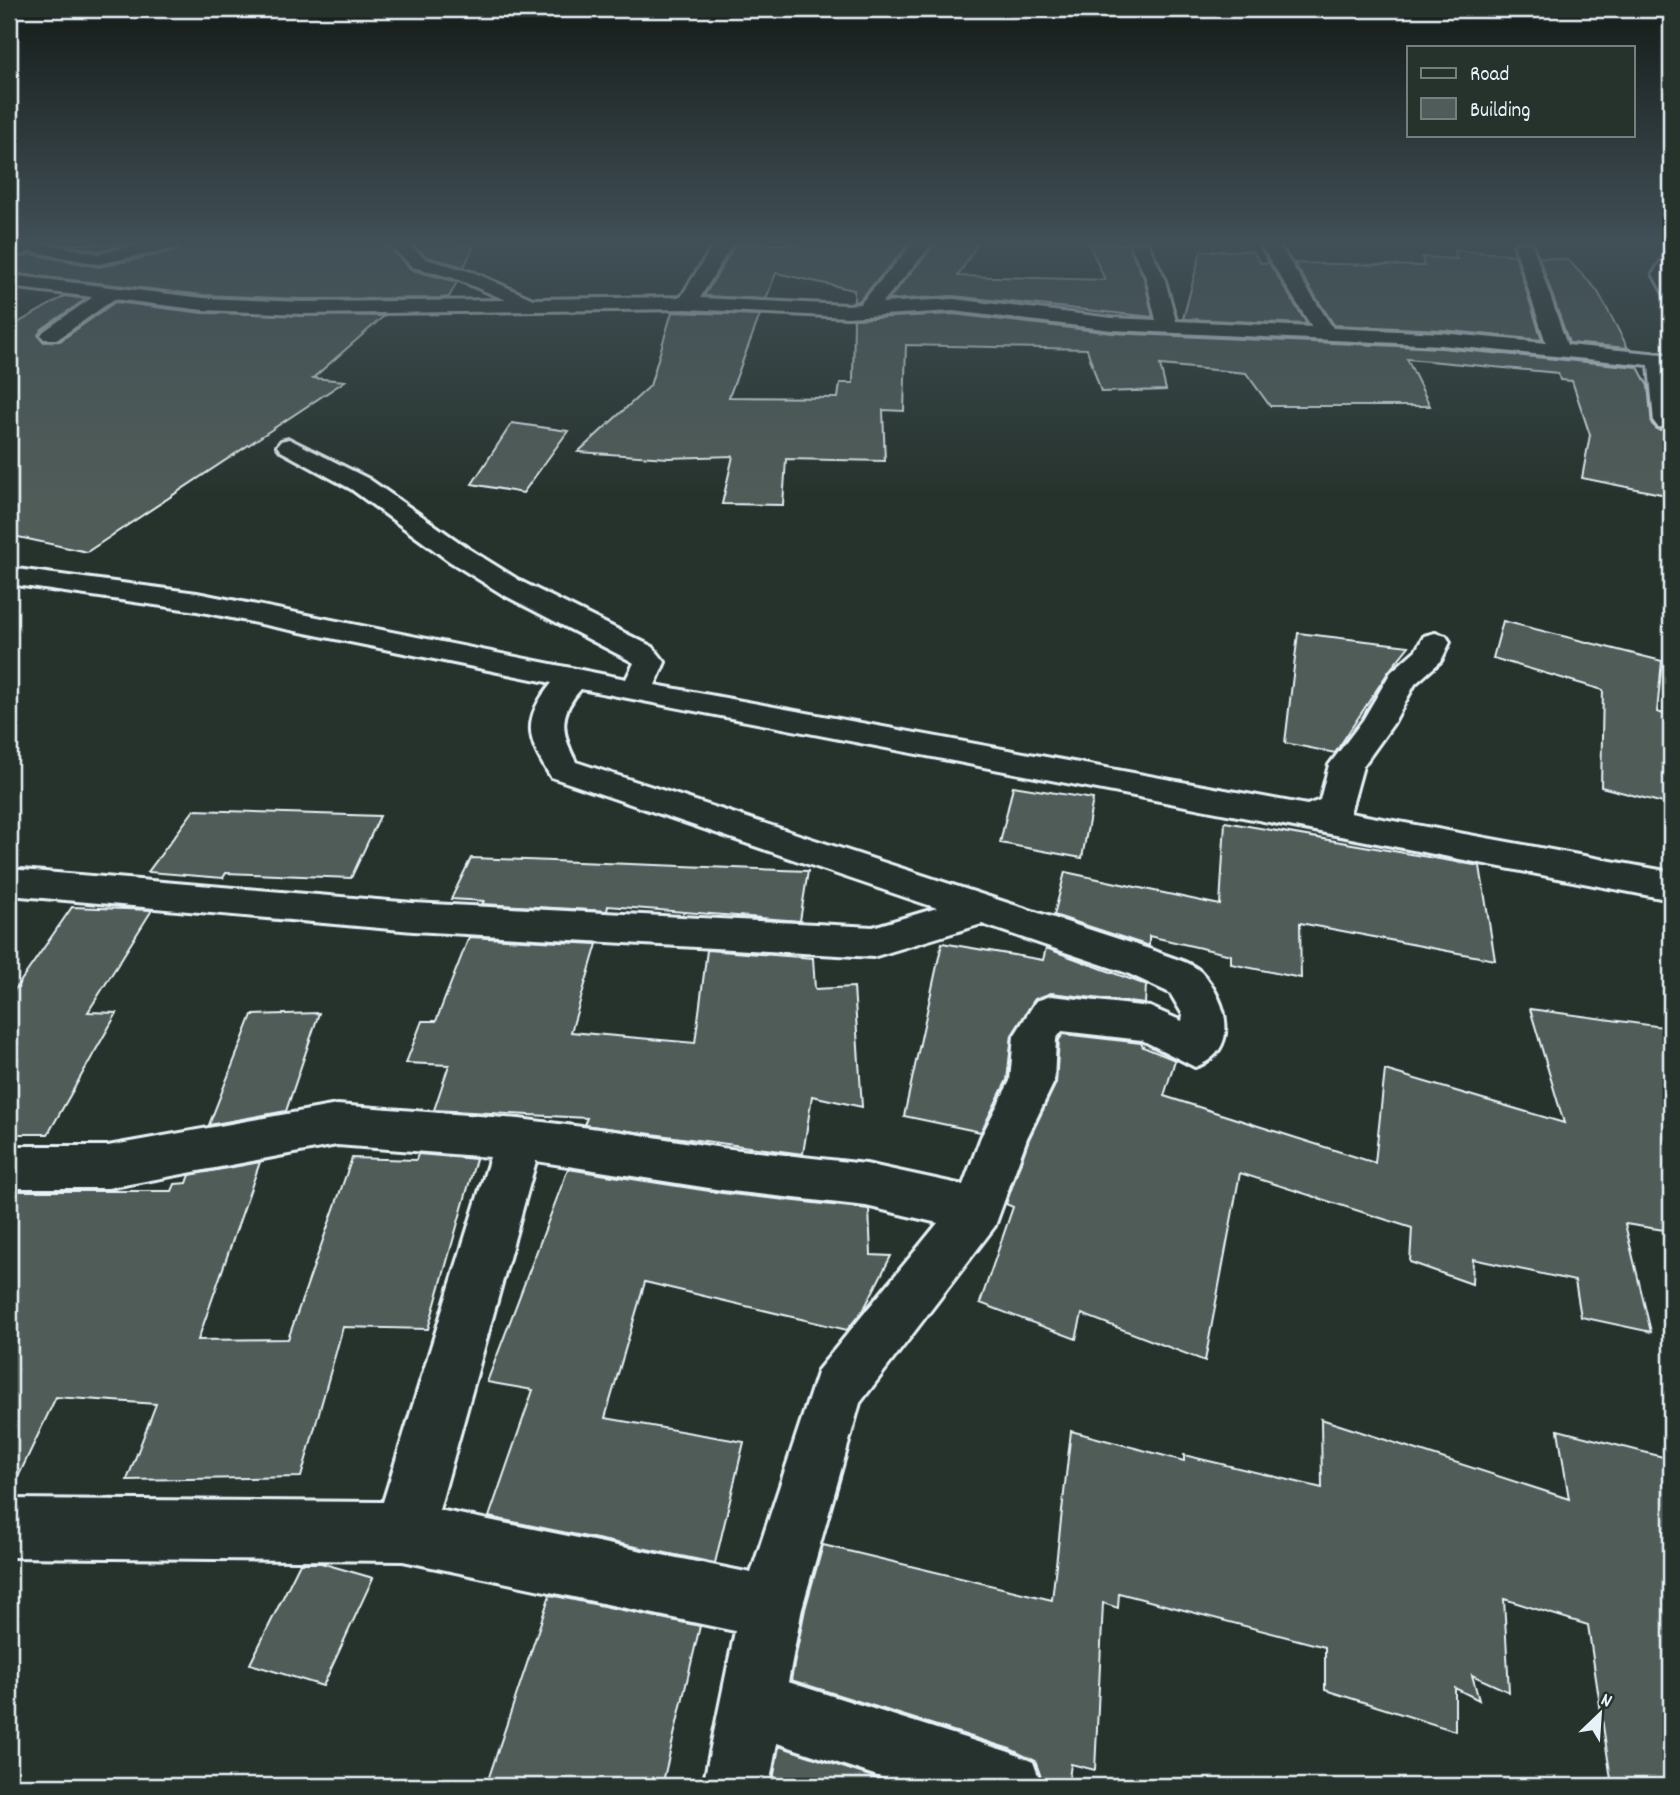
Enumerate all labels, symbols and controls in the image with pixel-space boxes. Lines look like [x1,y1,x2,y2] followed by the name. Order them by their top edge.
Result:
[1407,46,1634,136] legend
[1470,61,1509,91] text: Road
[1470,97,1530,127] text: Building
[1564,1680,1634,1750] north arrow
[1596,1688,1616,1716] text: N

